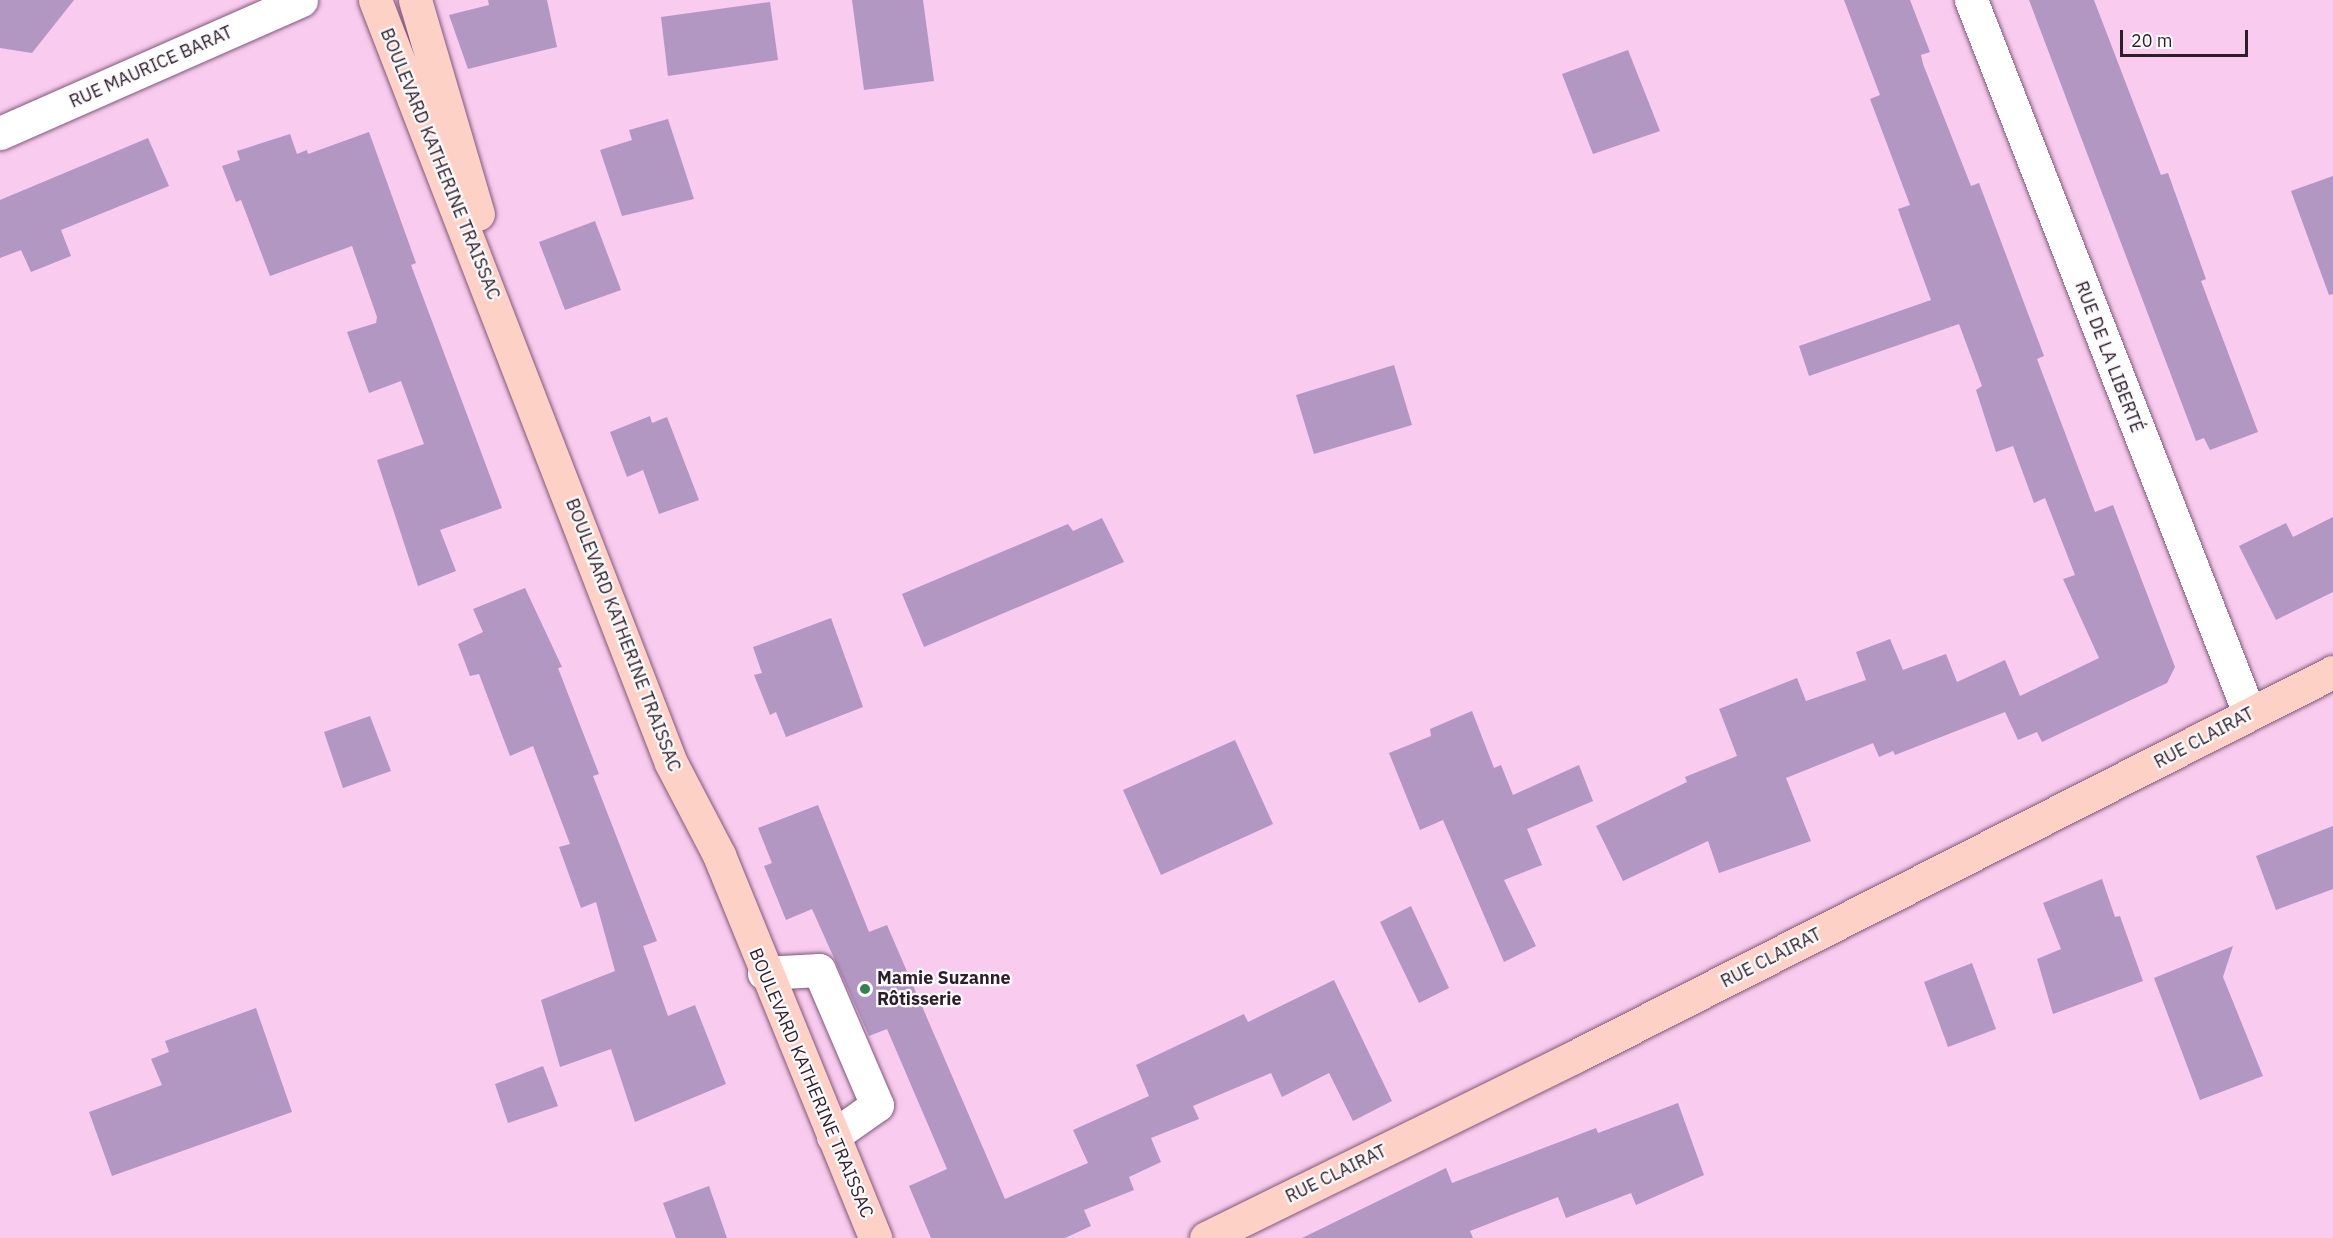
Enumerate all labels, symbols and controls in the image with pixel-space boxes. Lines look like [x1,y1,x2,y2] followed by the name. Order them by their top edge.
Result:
[2123,18,2250,56] scale bar
[66,21,236,113] street label: RUE MAURICE BARAT
[376,25,504,303] street label: BOULEVARD KATHERINE TRAISSAC
[2131,29,2173,52] text: 20 m
[2070,278,2148,436] street label: RUE DE LA LIBERTÉ
[561,495,685,775] street label: BOULEVARD KATHERINE TRAISSAC
[2150,703,2258,773] street label: RUE CLAIRAT
[1717,923,1825,993] street label: RUE CLAIRAT
[744,945,878,1221] street label: BOULEVARD KATHERINE TRAISSAC
[877,968,1011,1010] place label: Mamie Suzanne Rôtisserie
[858,982,872,996] marker: Mamie Suzanne Rôtisserie
[1282,1140,1390,1208] street label: RUE CLAIRAT

